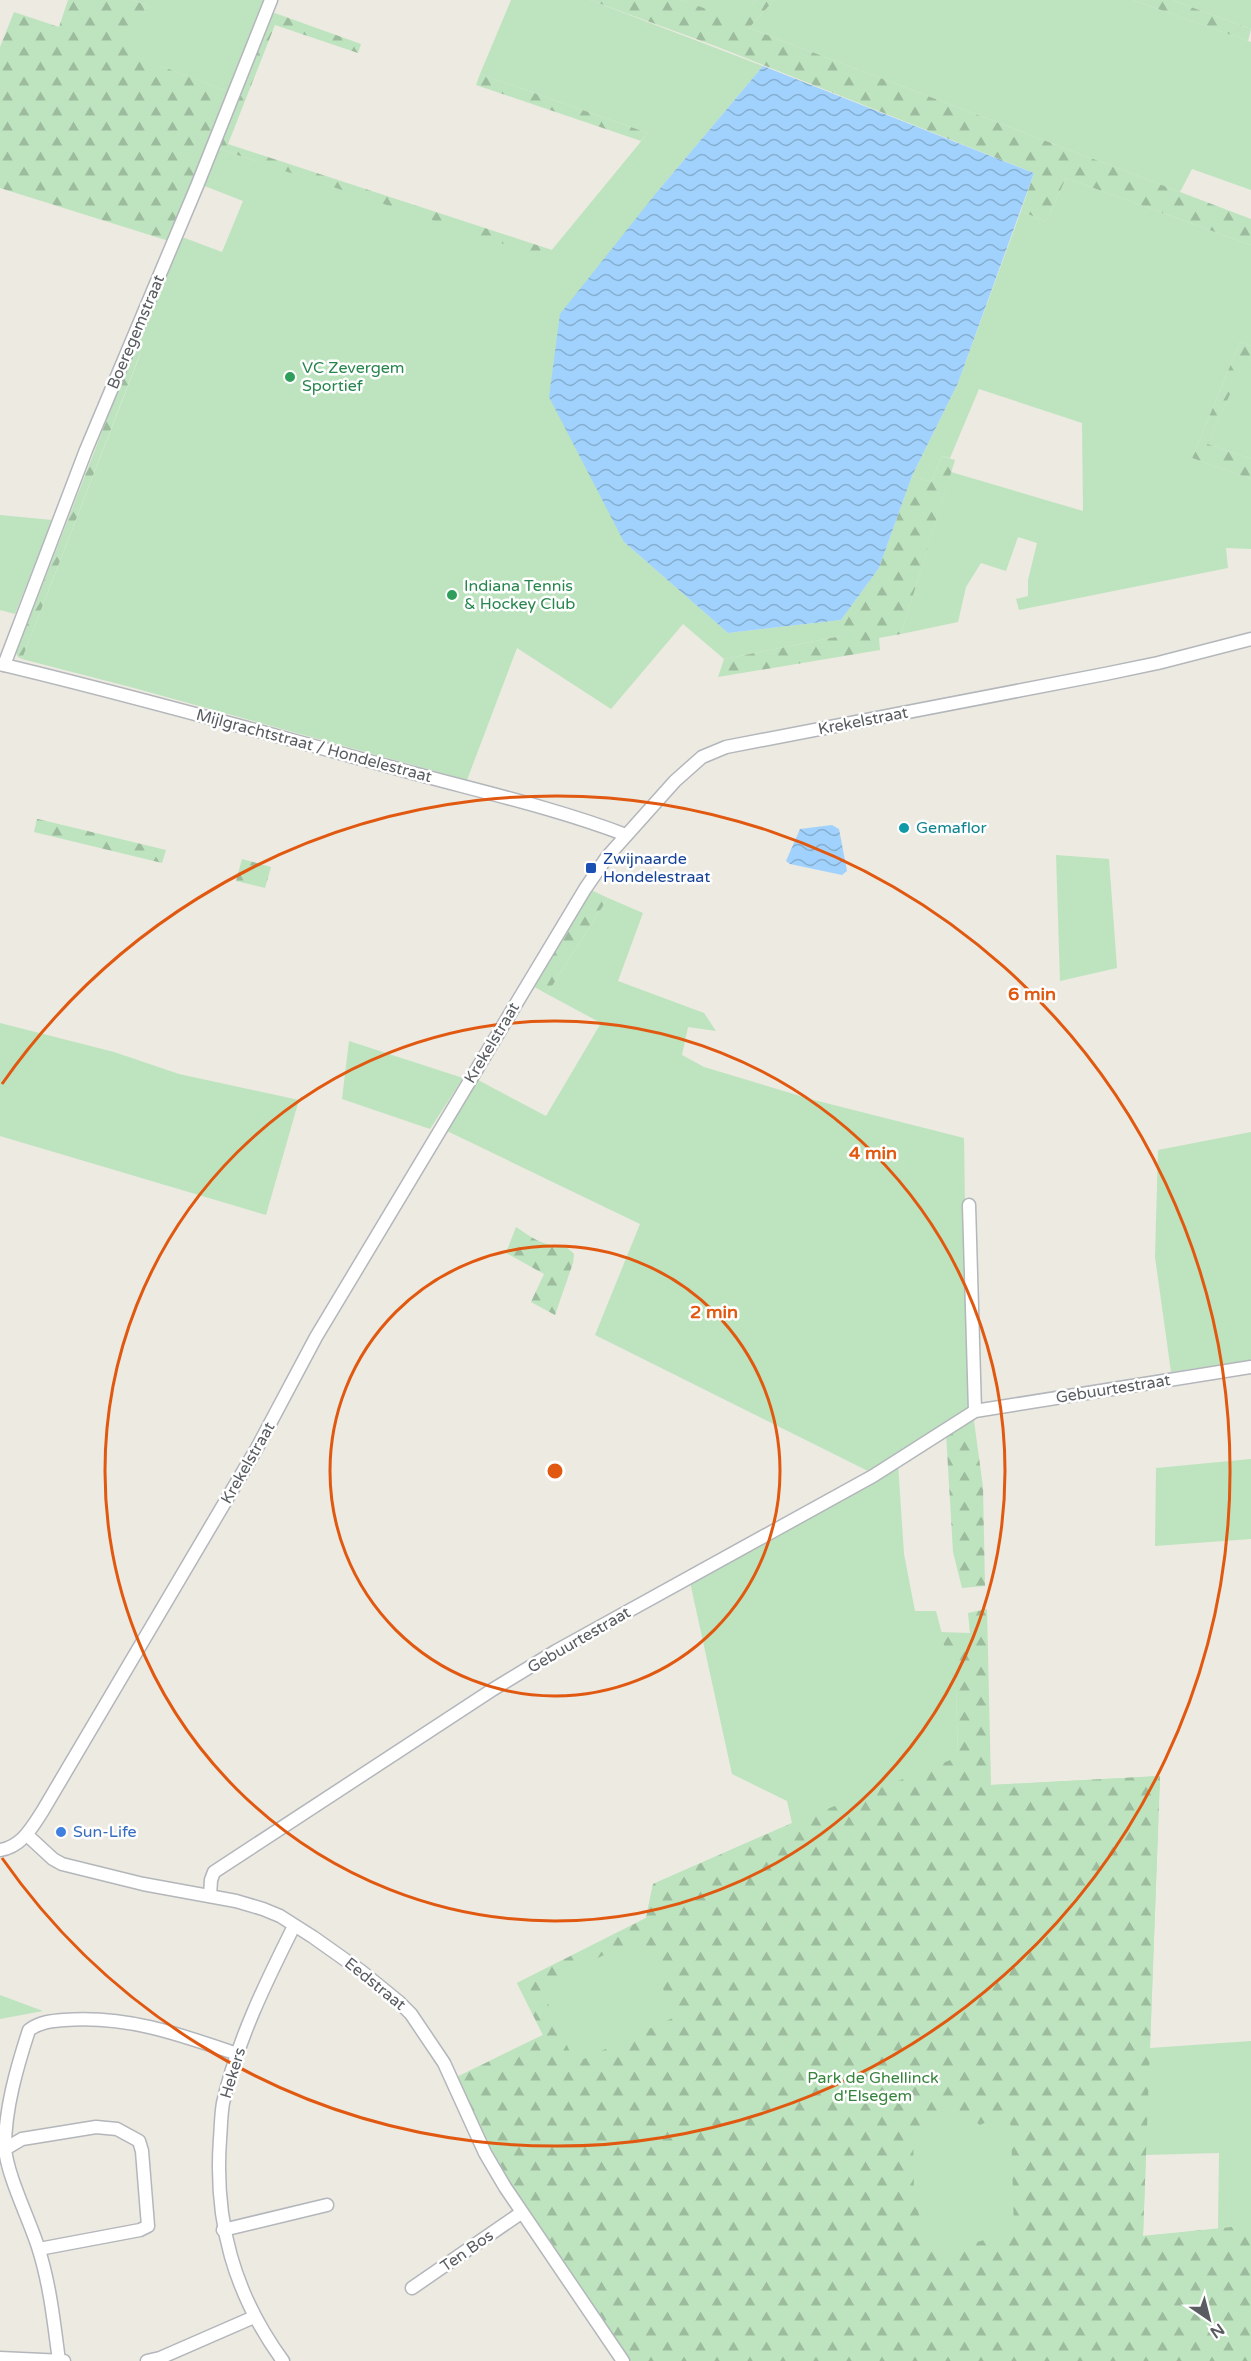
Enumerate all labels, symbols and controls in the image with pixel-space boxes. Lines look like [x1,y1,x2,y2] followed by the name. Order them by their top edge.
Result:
[103,272,169,392] street label: Boeregemstraat
[302,358,405,396] place label: VC Zevergem Sportief
[283,370,297,384] marker: VC Zevergem Sportief
[464,576,575,614] place label: Indiana Tennis & Hockey Club
[445,588,459,602] marker: Indiana Tennis & Hockey Club
[816,702,910,740] street label: Krekelstraat
[194,705,434,787] street label: Mijlgrachtstraat / Hondelestraat
[916,818,988,838] place label: Gemaflor
[897,821,911,835] marker: Gemaflor
[603,849,710,887] place label: Zwijnaarde Hondelestraat
[584,861,598,875] marker: Zwijnaarde Hondelestraat
[1008,983,1056,1005] text: 6 min
[460,999,524,1087] street label: Krekelstraat
[849,1142,897,1164] text: 4 min
[690,1301,738,1323] text: 2 min
[1054,1370,1172,1408] street label: Gebuurtestraat
[217,1419,279,1507] street label: Krekelstraat
[545,1461,565,1481] centre of rings
[524,1602,634,1678] street label: Gebuurtestraat
[73,1822,137,1842] place label: Sun-Life
[54,1825,68,1839] marker: Sun-Life
[340,1953,410,2015] street label: Eedstraat
[216,2045,250,2101] street label: Hekers
[807,2068,939,2106] park label: Park de Ghellinck d'Elsegem
[437,2226,497,2276] street label: Ten Bos
[1179,2289,1239,2349] north arrow
[1206,2319,1228,2342] text: N

